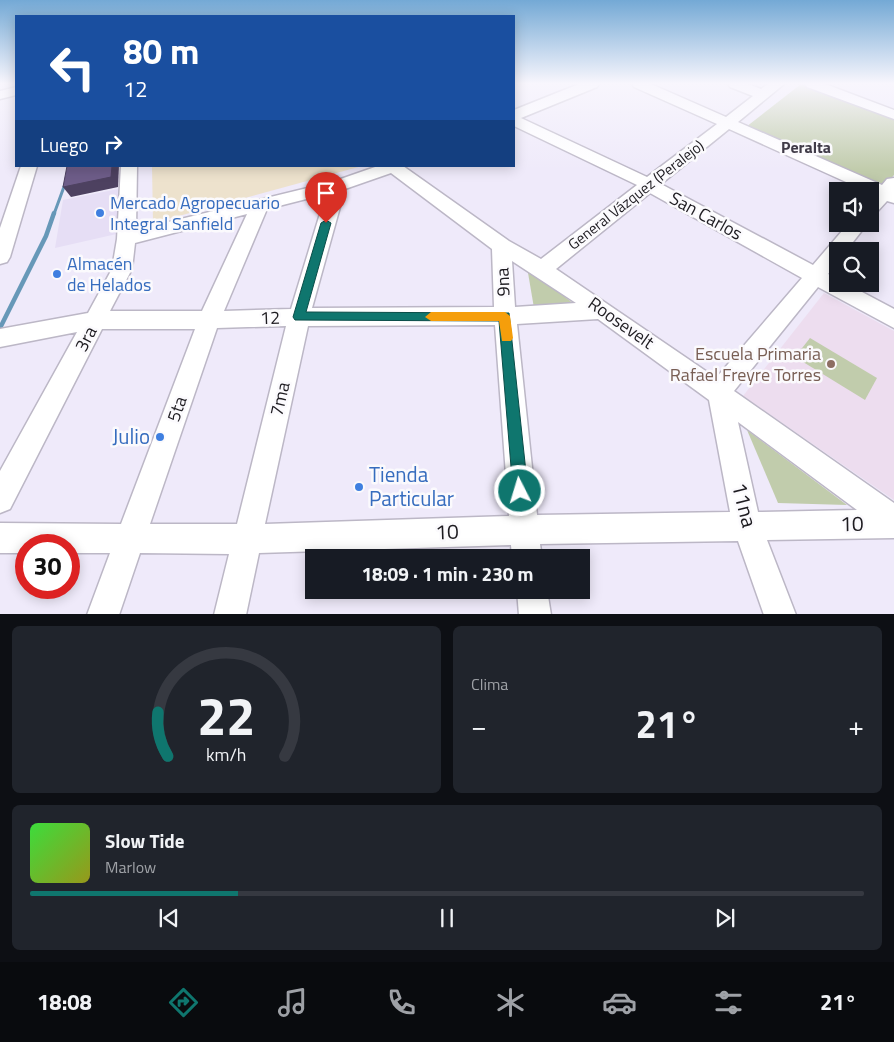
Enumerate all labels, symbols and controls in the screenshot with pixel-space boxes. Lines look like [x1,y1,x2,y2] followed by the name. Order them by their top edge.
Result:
[123,24,199,78] text: 80 m
[40,35,105,100] icon: left
[123,72,148,106] text: 12
[40,130,89,159] text: Luego
[99,130,127,158] icon: right
[563,134,709,255] street label: General Vázquez (Peralejo)
[781,135,831,159] district label: Peralta
[305,172,347,223] pin
[312,179,340,207] icon: arrive
[829,182,879,292] map controls
[829,182,879,232] button: sound
[665,184,748,247] street label: San Carlos
[110,189,280,237] place label: Mercado Agropecuario Integral Sanfield
[94,207,106,219] marker: Mercado Agropecuario Integral Sanfield
[829,242,879,292] button: search
[67,250,151,298] place label: Almacén de Helados
[489,267,516,297] street label: 9na
[51,268,63,280] marker: Almacén de Helados
[583,290,660,356] street label: Roosevelt
[259,304,281,331] street label: 12
[68,321,103,356] street label: 3ra
[670,340,821,388] place label: Escuela Primaria Rafael Freyre Torres
[825,358,837,370] marker: Escuela Primaria Rafael Freyre Torres
[263,379,297,419] street label: 7ma
[160,392,193,425] street label: 5ta
[112,420,150,452] place label: Julio
[154,431,166,443] marker: Julio
[369,458,454,514] place label: Tienda Particular
[493,464,545,516] position arrow
[724,479,766,531] street label: 11na
[353,481,365,493] marker: Tienda Particular
[840,507,864,539] street label: 10
[435,515,459,547] street label: 10
[15,534,80,599] speed limit sign: 30
[361,559,534,588] text: 18:09 · 1 min · 230 m
[471,672,508,696] text: Clima
[197,676,256,755] text: 22
[636,695,699,753] text: 21°
[471,704,487,747] text: −
[848,704,864,747] text: +
[206,741,247,768] text: km/h
[105,826,184,855] text: Slow Tide
[105,855,156,879] text: Marlow
[155,904,183,932] icon: previous
[433,904,461,932] icon: pause
[711,904,739,932] icon: next
[37,985,92,1019] text: 18:08
[166,985,201,1020] icon: directions
[275,985,310,1020] icon: music
[384,985,419,1020] icon: phone
[493,985,528,1020] icon: climate
[602,985,637,1020] icon: car
[711,985,746,1020] icon: filters
[820,985,857,1019] text: 21°

